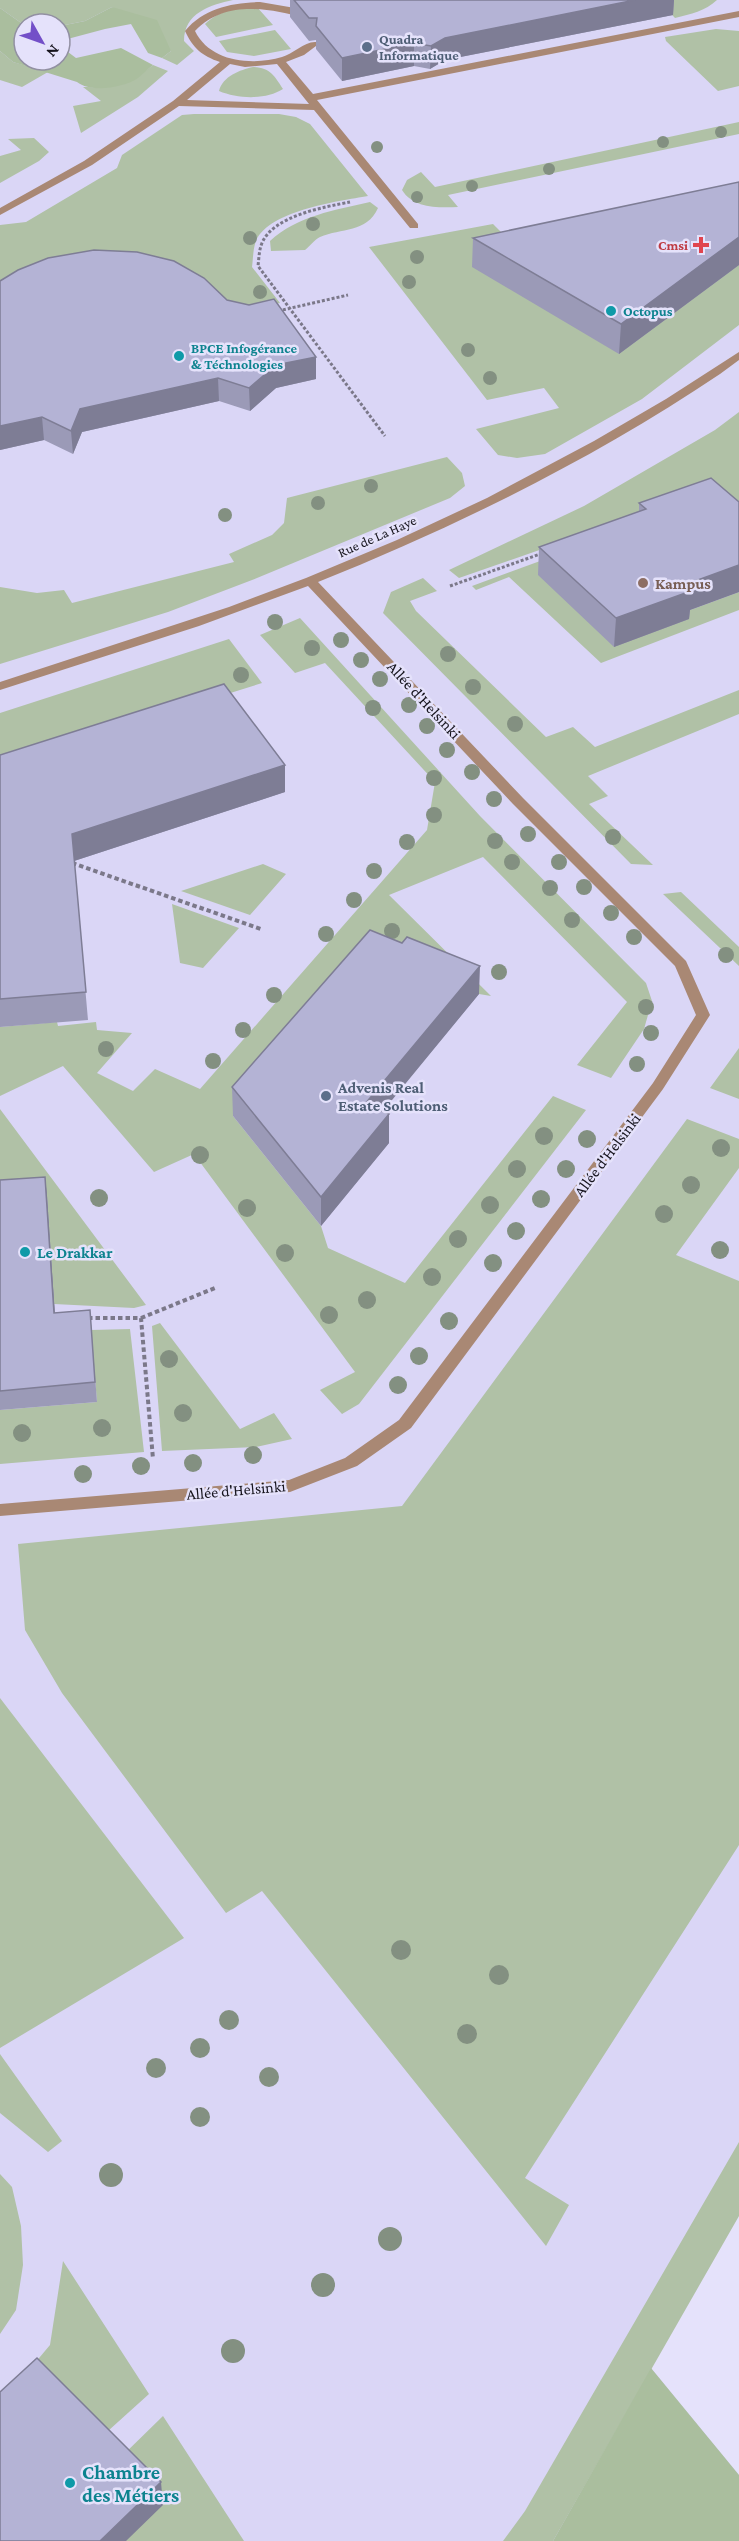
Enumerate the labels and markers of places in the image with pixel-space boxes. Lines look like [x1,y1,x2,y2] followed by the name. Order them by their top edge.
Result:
[379,31,459,63] place label: Quadra Informatique
[360,40,374,54] marker: Quadra Informatique
[692,236,710,254] marker: Cmsi
[658,237,688,253] place label: Cmsi
[623,303,673,319] place label: Octopus
[604,304,618,318] marker: Octopus
[191,340,298,372] place label: BPCE Infogérance & Téchnologies
[172,349,186,363] marker: BPCE Infogérance & Téchnologies
[655,575,711,592] place label: Kampus
[636,576,650,590] marker: Kampus
[337,1079,448,1114] place label: Advenis Real Estate Solutions
[319,1089,333,1103] marker: Advenis Real Estate Solutions
[37,1244,113,1261] place label: Le Drakkar
[18,1245,32,1259] marker: Le Drakkar
[82,2461,179,2506] place label: Chambre des Métiers
[63,2476,77,2490] marker: Chambre des Métiers

